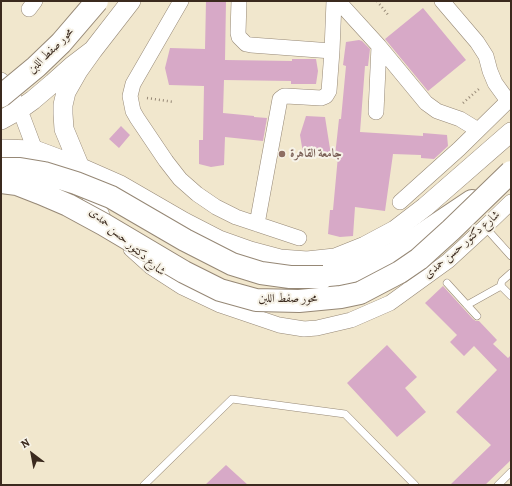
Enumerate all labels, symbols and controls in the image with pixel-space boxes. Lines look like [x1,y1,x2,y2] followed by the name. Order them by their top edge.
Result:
[25,25,77,77] street label: محور صفط اللبن
[290,147,342,161] place label: جامعة القاهرة
[277,149,287,159] marker: جامعة القاهرة
[86,205,168,279] street label: شارع دكتور حسن حمدى
[421,208,503,282] street label: شارع دكتور حسن حمدى
[258,292,318,306] street label: محور صفط اللبن
[12,434,52,474] north arrow
[18,435,33,452] text: N

